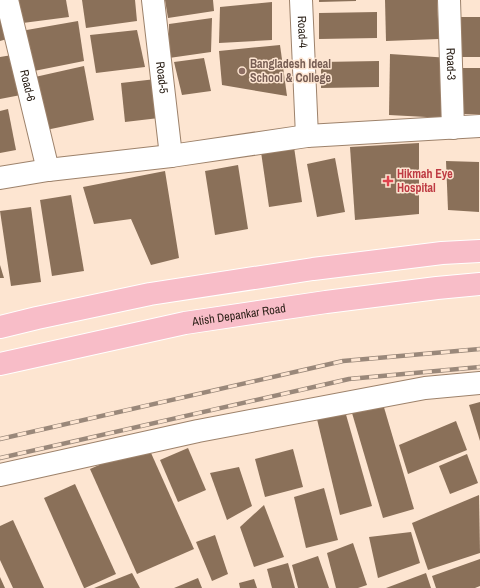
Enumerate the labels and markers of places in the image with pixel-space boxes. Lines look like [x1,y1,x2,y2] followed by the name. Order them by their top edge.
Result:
[250,56,331,86] place label: Bangladesh Ideal School & College
[237,66,247,76] marker: Bangladesh Ideal School & College
[397,166,453,196] place label: Hikmah Eye Hospital
[382,175,394,187] marker: Hikmah Eye Hospital

